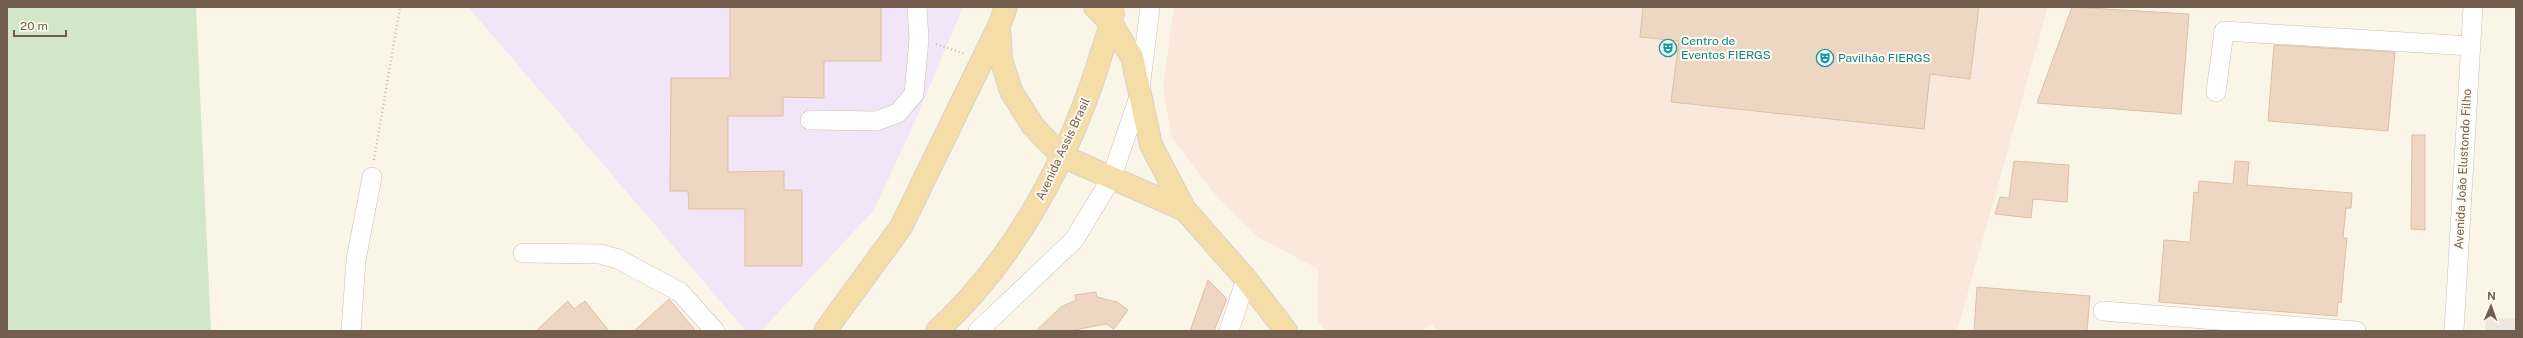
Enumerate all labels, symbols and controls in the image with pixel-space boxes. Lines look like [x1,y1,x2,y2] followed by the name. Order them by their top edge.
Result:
[14,12,66,38] scale bar
[20,19,48,33] text: 20 m
[1681,34,1771,62] place label: Centro de Eventos FIERGS
[1658,38,1678,58] theatre icon: Centro de Eventos FIERGS
[1815,48,1835,68] theatre icon: Pavilhão FIERGS
[1838,51,1931,65] place label: Pavilhão FIERGS
[2452,88,2474,250] street label: Avenida João Elustondo Filho
[1033,95,1093,202] street label: Avenida Assis Brasil
[2471,286,2511,326] north arrow
[2487,290,2496,302] text: N

